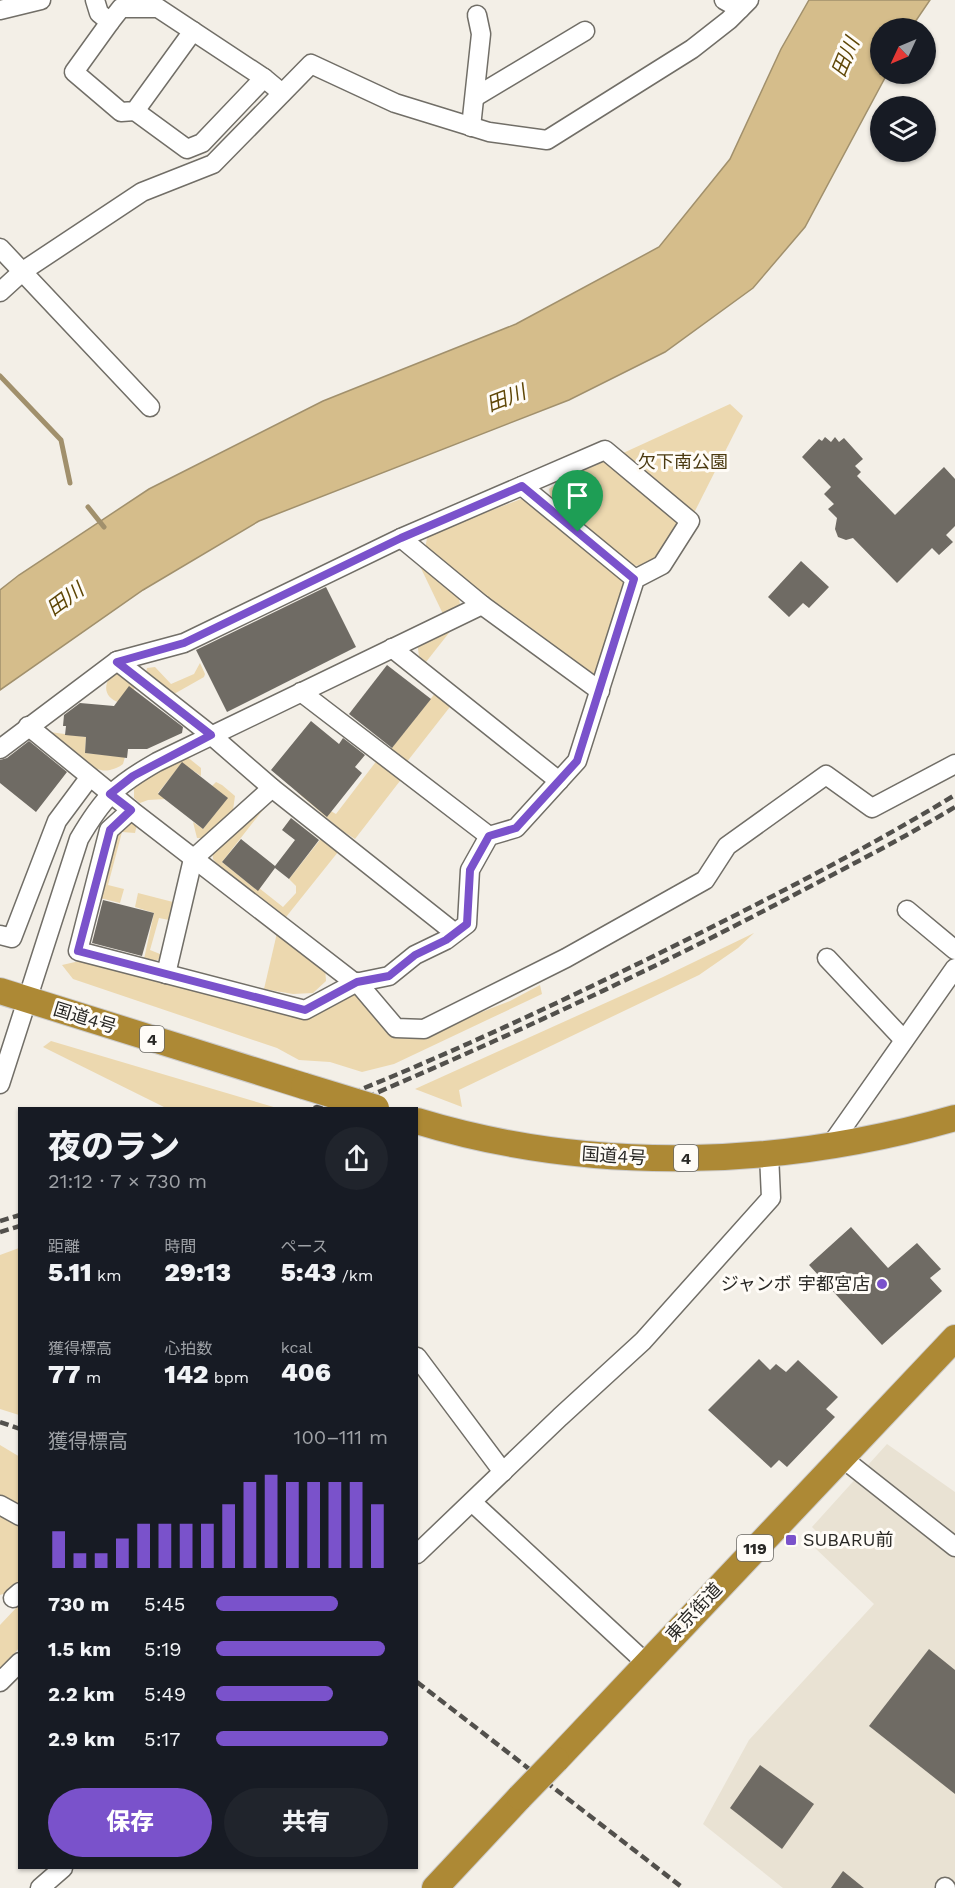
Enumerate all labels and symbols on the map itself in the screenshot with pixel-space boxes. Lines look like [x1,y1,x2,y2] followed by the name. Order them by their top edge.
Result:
[870,18,936,84] north arrow
[826,32,865,80] water label: 田川
[483,379,531,416] water label: 田川
[638,451,728,472] park label: 欠下南公園
[552,470,603,532] pin
[42,576,90,620] water label: 田川
[51,998,119,1037] street label: 国道4号
[140,1026,164,1052] road number: 4
[581,1143,647,1168] street label: 国道4号
[674,1145,698,1171] road number: 4
[721,1273,870,1294] place label: ジャンボ 宇都宮店
[875,1277,889,1291] marker: ジャンボ 宇都宮店
[803,1529,893,1550] place label: SUBARU前
[784,1533,798,1547] marker: SUBARU前
[737,1535,773,1561] road number: 119
[661,1578,726,1645] street label: 東京街道

